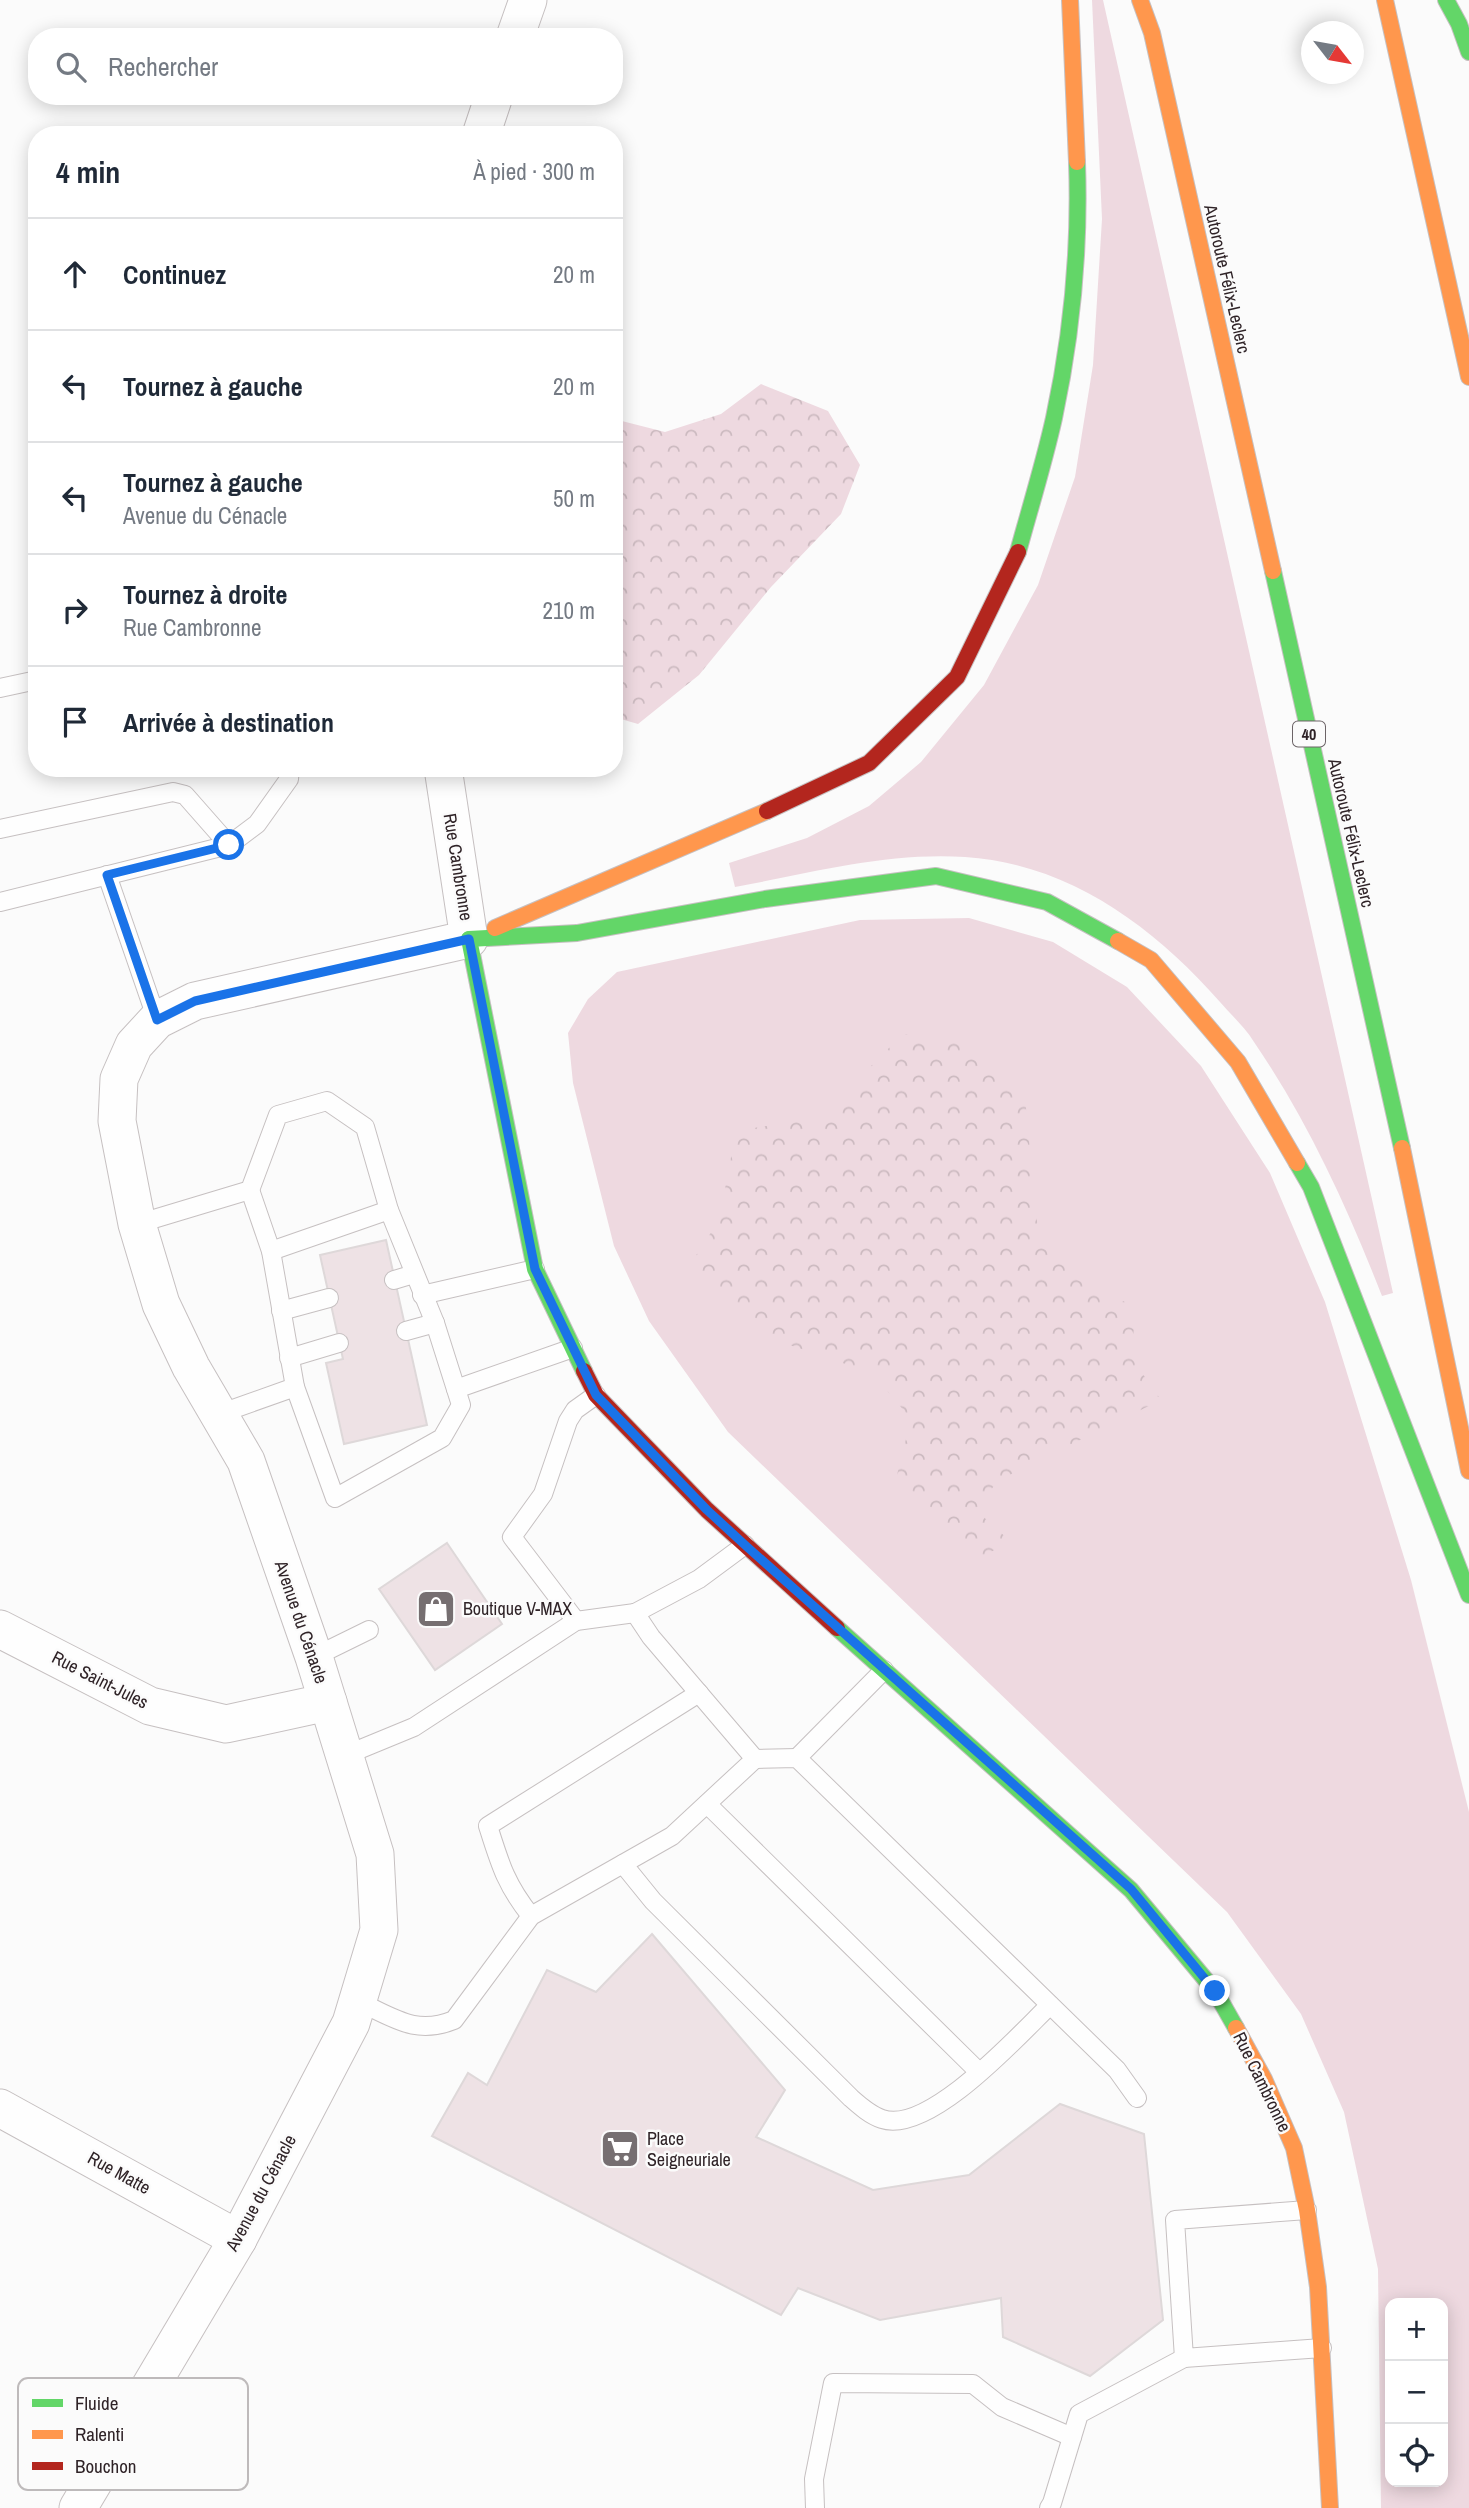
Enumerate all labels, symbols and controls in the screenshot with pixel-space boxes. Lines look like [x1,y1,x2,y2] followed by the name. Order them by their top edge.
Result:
[1301,21,1364,84] north arrow
[28,28,623,105] search box
[52,48,90,86] icon: search
[108,49,218,84] text: Rechercher
[56,152,120,192] text: 4 min
[473,156,595,187] text: À pied · 300 m
[1198,201,1257,356] street label: Autoroute Félix-Leclerc
[56,255,94,293] icon: ahead
[123,257,226,292] text: Continuez
[553,259,595,290] text: 20 m
[56,367,94,405] icon: left
[123,369,303,404] text: Tournez à gauche
[553,371,595,402] text: 20 m
[123,465,303,500] text: Tournez à gauche
[56,479,94,517] icon: left
[553,483,595,514] text: 50 m
[123,500,287,531] text: Avenue du Cénacle
[123,577,287,612] text: Tournez à droite
[56,591,94,629] icon: right
[543,595,595,626] text: 210 m
[123,612,261,643] text: Rue Cambronne
[56,703,94,741] icon: arrive
[123,705,334,740] text: Arrivée à destination
[1293,722,1325,747] road number: 40
[1322,755,1381,910] street label: Autoroute Félix-Leclerc
[438,811,479,922] street label: Rue Cambronne
[213,829,244,860] route start
[268,1556,334,1687] street label: Avenue du Cénacle
[415,1588,457,1630] shop icon: Boutique V-MAX
[463,1596,572,1621] place label: Boutique V-MAX
[48,1645,153,1715] street label: Rue Saint-Jules
[1199,1975,1230,2006] route end
[1227,2028,1297,2136] street label: Rue Cambronne
[647,2126,731,2172] place label: Place Seigneuriale
[599,2128,641,2170] supermarket icon: Place Seigneuriale
[219,2130,302,2256] street label: Avenue du Cénacle
[83,2145,155,2200] street label: Rue Matte
[1385,2298,1448,2487] map controls
[1385,2298,1448,2361] button: +
[1385,2361,1448,2424] button: −
[18,2378,248,2490] legend
[75,2390,118,2416] text: Fluide
[75,2421,124,2447] text: Ralenti
[1385,2424,1448,2487] button: locate
[75,2453,137,2479] text: Bouchon

